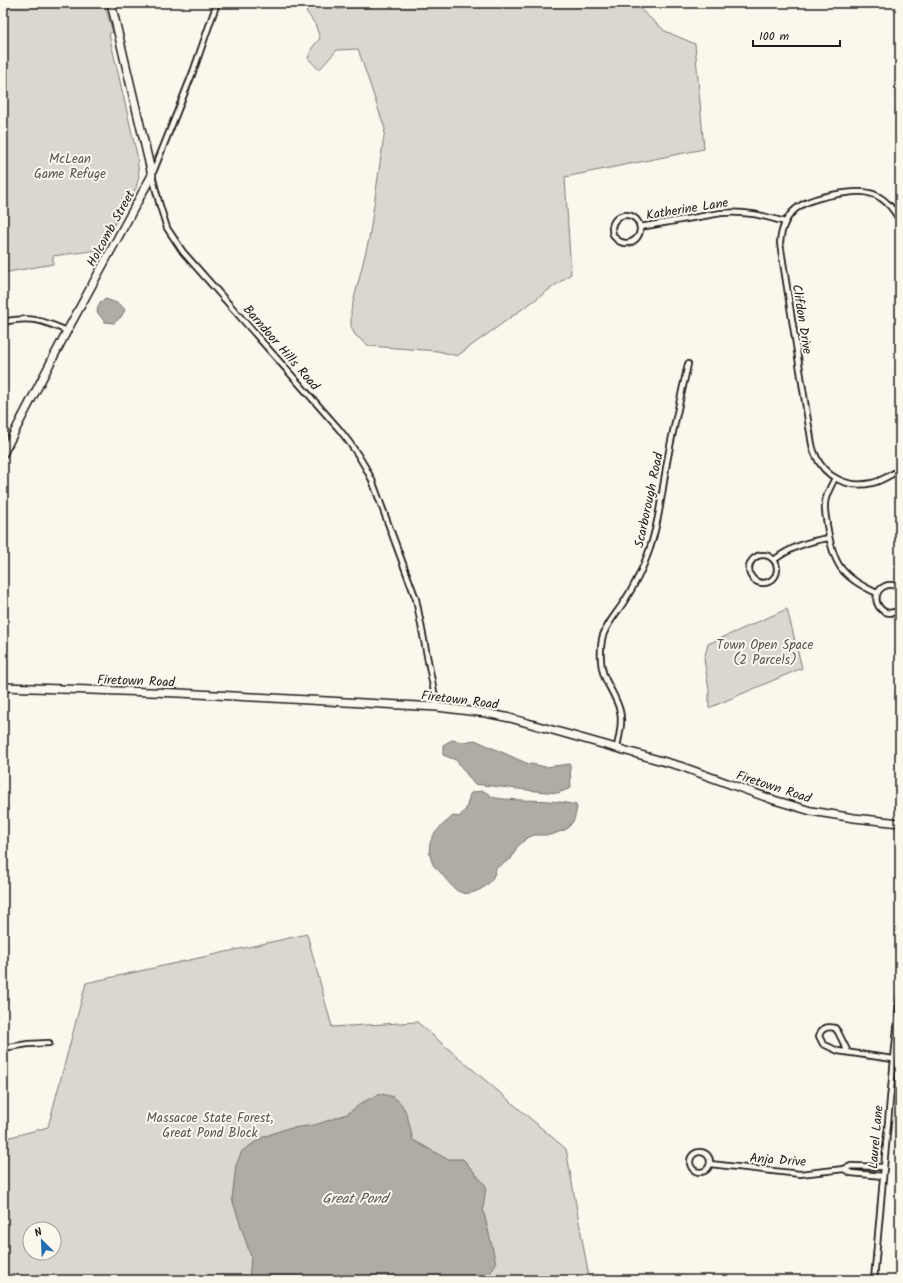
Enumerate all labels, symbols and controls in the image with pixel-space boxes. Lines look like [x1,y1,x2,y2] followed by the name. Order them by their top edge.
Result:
[753,22,840,48] scale bar
[759,27,790,46] text: 100 m
[34,149,106,185] park label: McLean Game Refuge
[82,186,142,271] street label: Holcomb Street
[645,193,730,226] street label: Katherine Lane
[786,283,817,356] street label: Clifdon Drive
[237,300,325,396] street label: Barndoor Hills Road
[629,450,670,550] street label: Scarborough Road
[717,635,814,671] park label: Town Open Space (2 Parcels)
[97,670,176,693] street label: Firetown Road
[420,685,500,716] street label: Firetown Road
[733,765,814,810] street label: Firetown Road
[863,1104,890,1170] street label: Laurel Lane
[147,1108,273,1144] park label: Massacoe State Forest, Great Pond Block
[749,1148,807,1173] street label: Anja Drive
[322,1188,391,1210] water label: Great Pond
[22,1221,62,1261] north arrow
[32,1223,45,1242] text: N

